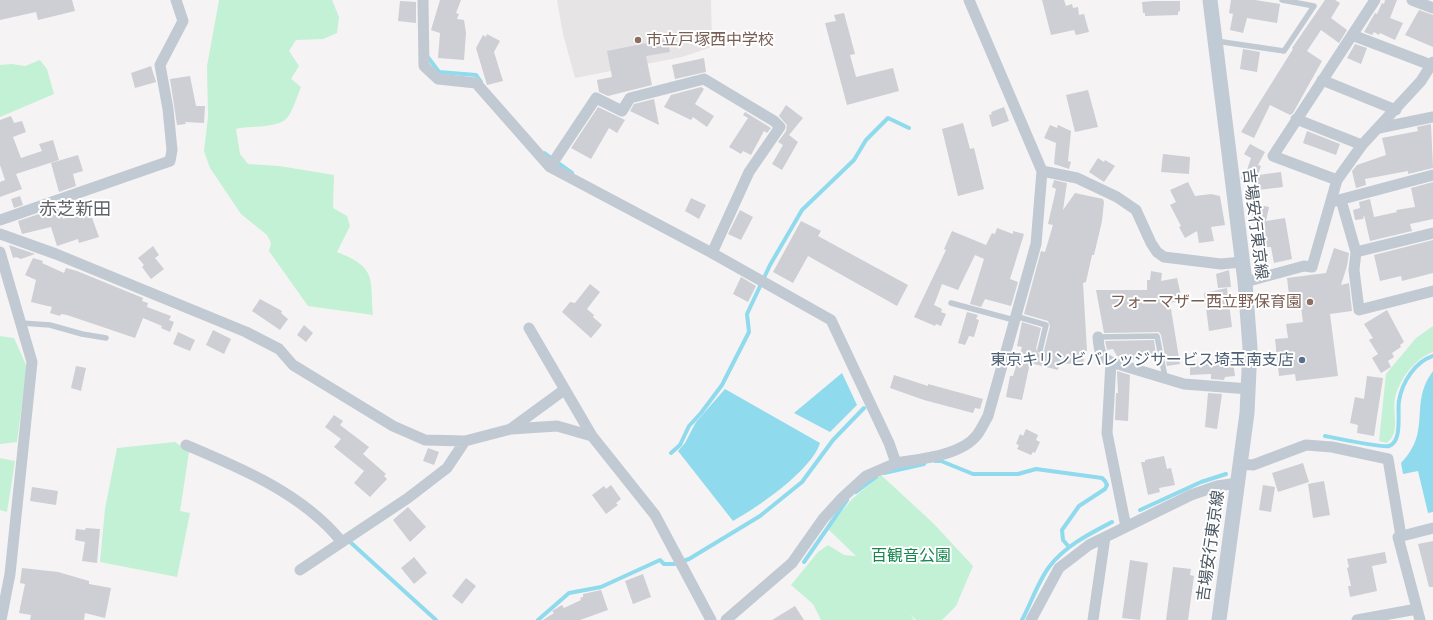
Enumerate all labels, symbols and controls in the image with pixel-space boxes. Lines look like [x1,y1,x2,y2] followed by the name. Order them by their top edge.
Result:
[646,30,774,50] place label: 市立戸塚西中学校
[633,35,643,45] marker: 市立戸塚西中学校
[1239,167,1271,281] street label: 吉場安行東京線
[39,199,111,221] district label: 赤芝新田
[1110,292,1302,312] place label: フォーマザー西立野保育園
[1305,297,1315,307] marker: フォーマザー西立野保育園
[990,350,1294,370] place label: 東京キリンビバレッジサービス埼玉南支店
[1297,355,1307,365] marker: 東京キリンビバレッジサービス埼玉南支店
[1194,489,1228,603] street label: 吉場安行東京線
[871,546,951,566] park label: 百観音公園

